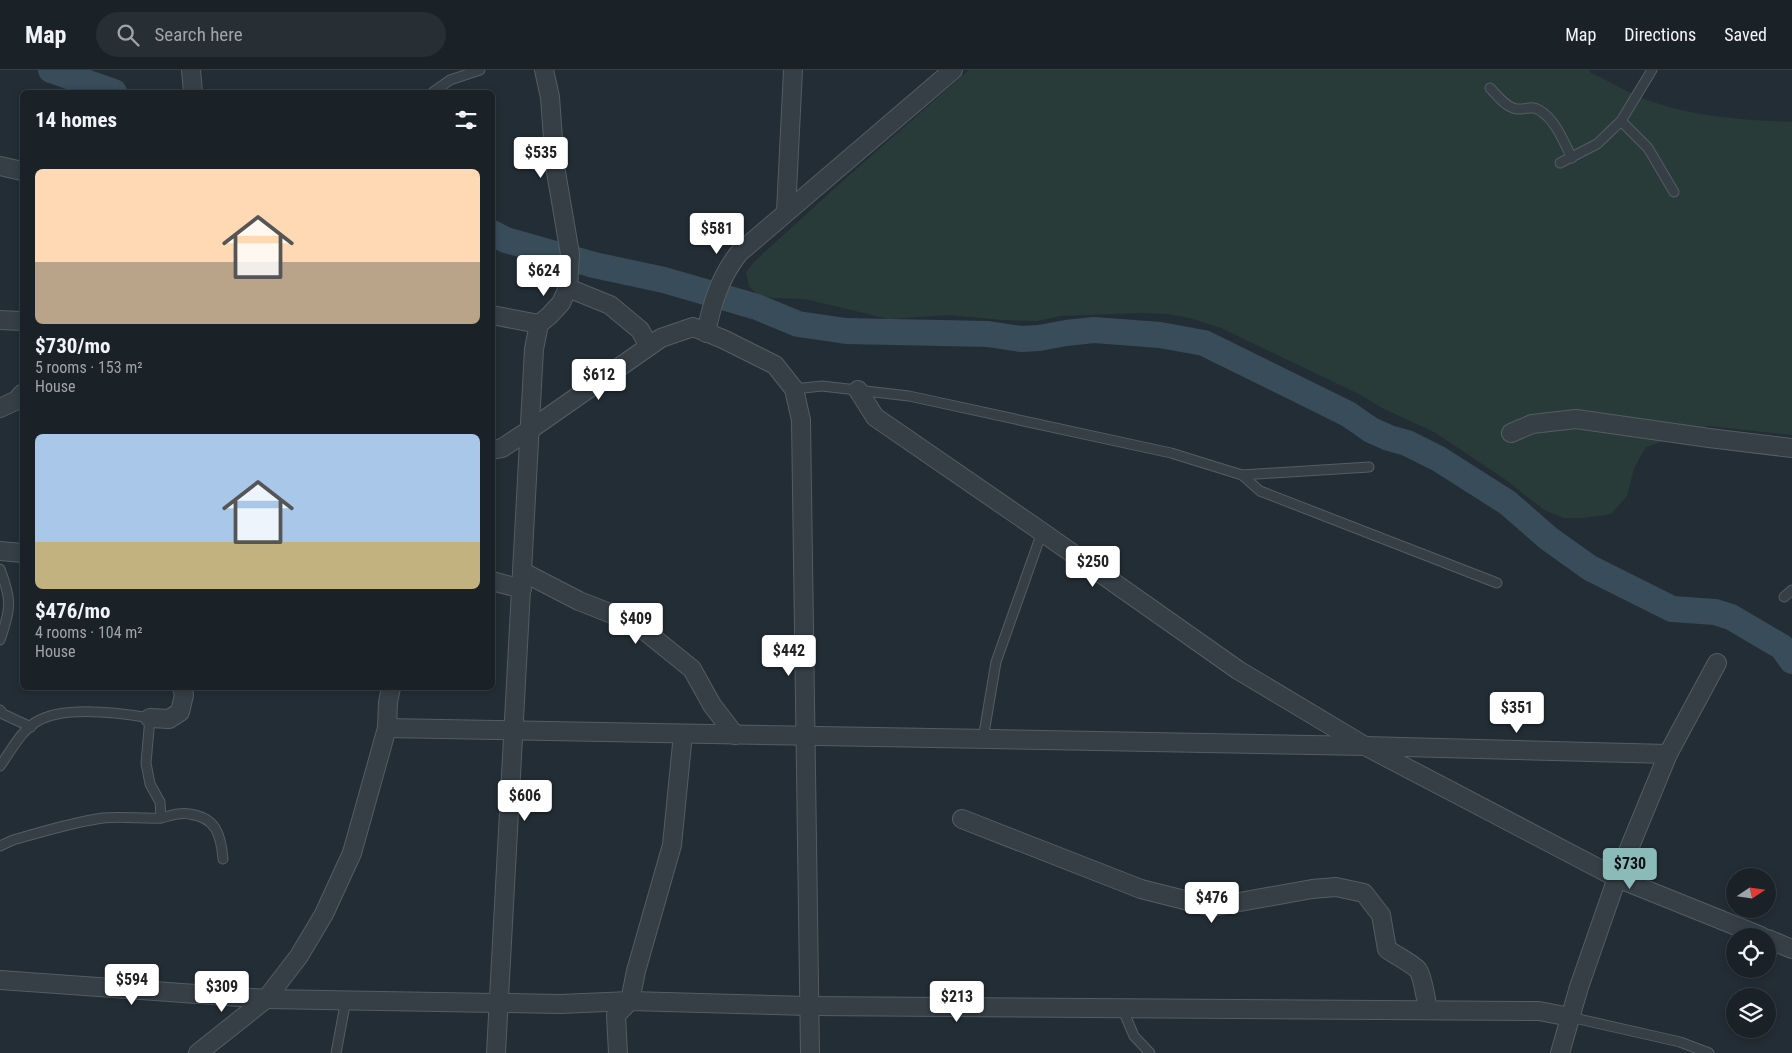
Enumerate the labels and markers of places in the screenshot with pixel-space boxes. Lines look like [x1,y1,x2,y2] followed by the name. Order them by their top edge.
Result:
[511,136,571,179] pin: $535
[687,212,747,255] pin: $581
[514,254,574,297] pin: $624
[569,358,629,401] pin: $612
[1063,546,1123,588] pin: $250
[606,602,666,645] pin: $409
[759,634,819,677] pin: $442
[1487,692,1547,734] pin: $351
[495,780,555,822] pin: $606
[1600,848,1660,890] pin: $730
[1182,882,1242,924] pin: $476
[102,964,162,1006] pin: $594
[192,970,252,1013] pin: $309
[927,980,987,1023] pin: $213

